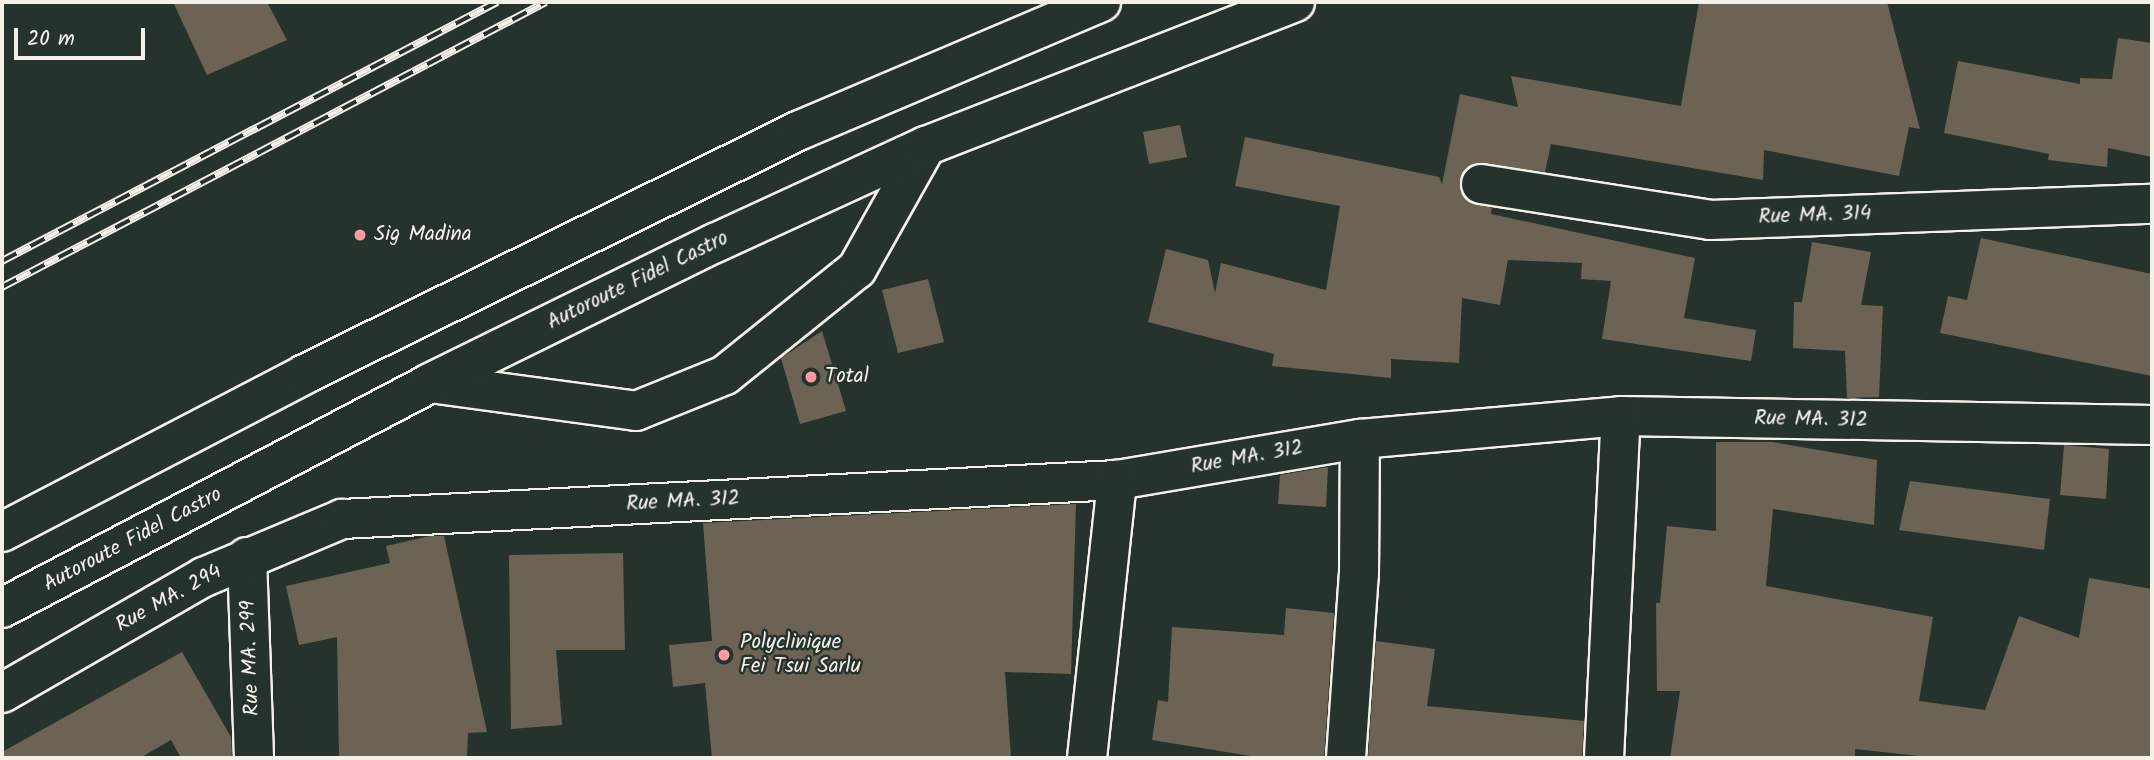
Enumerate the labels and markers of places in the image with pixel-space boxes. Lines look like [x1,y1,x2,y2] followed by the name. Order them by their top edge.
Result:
[374,222,471,248] place label: Sig Madina
[352,227,368,243] marker: Sig Madina
[825,364,869,390] place label: Total
[803,369,819,385] marker: Total
[740,630,861,680] place label: Polyclinique Fei Tsui Sarlu
[714,645,734,665] marker: Polyclinique Fei Tsui Sarlu

